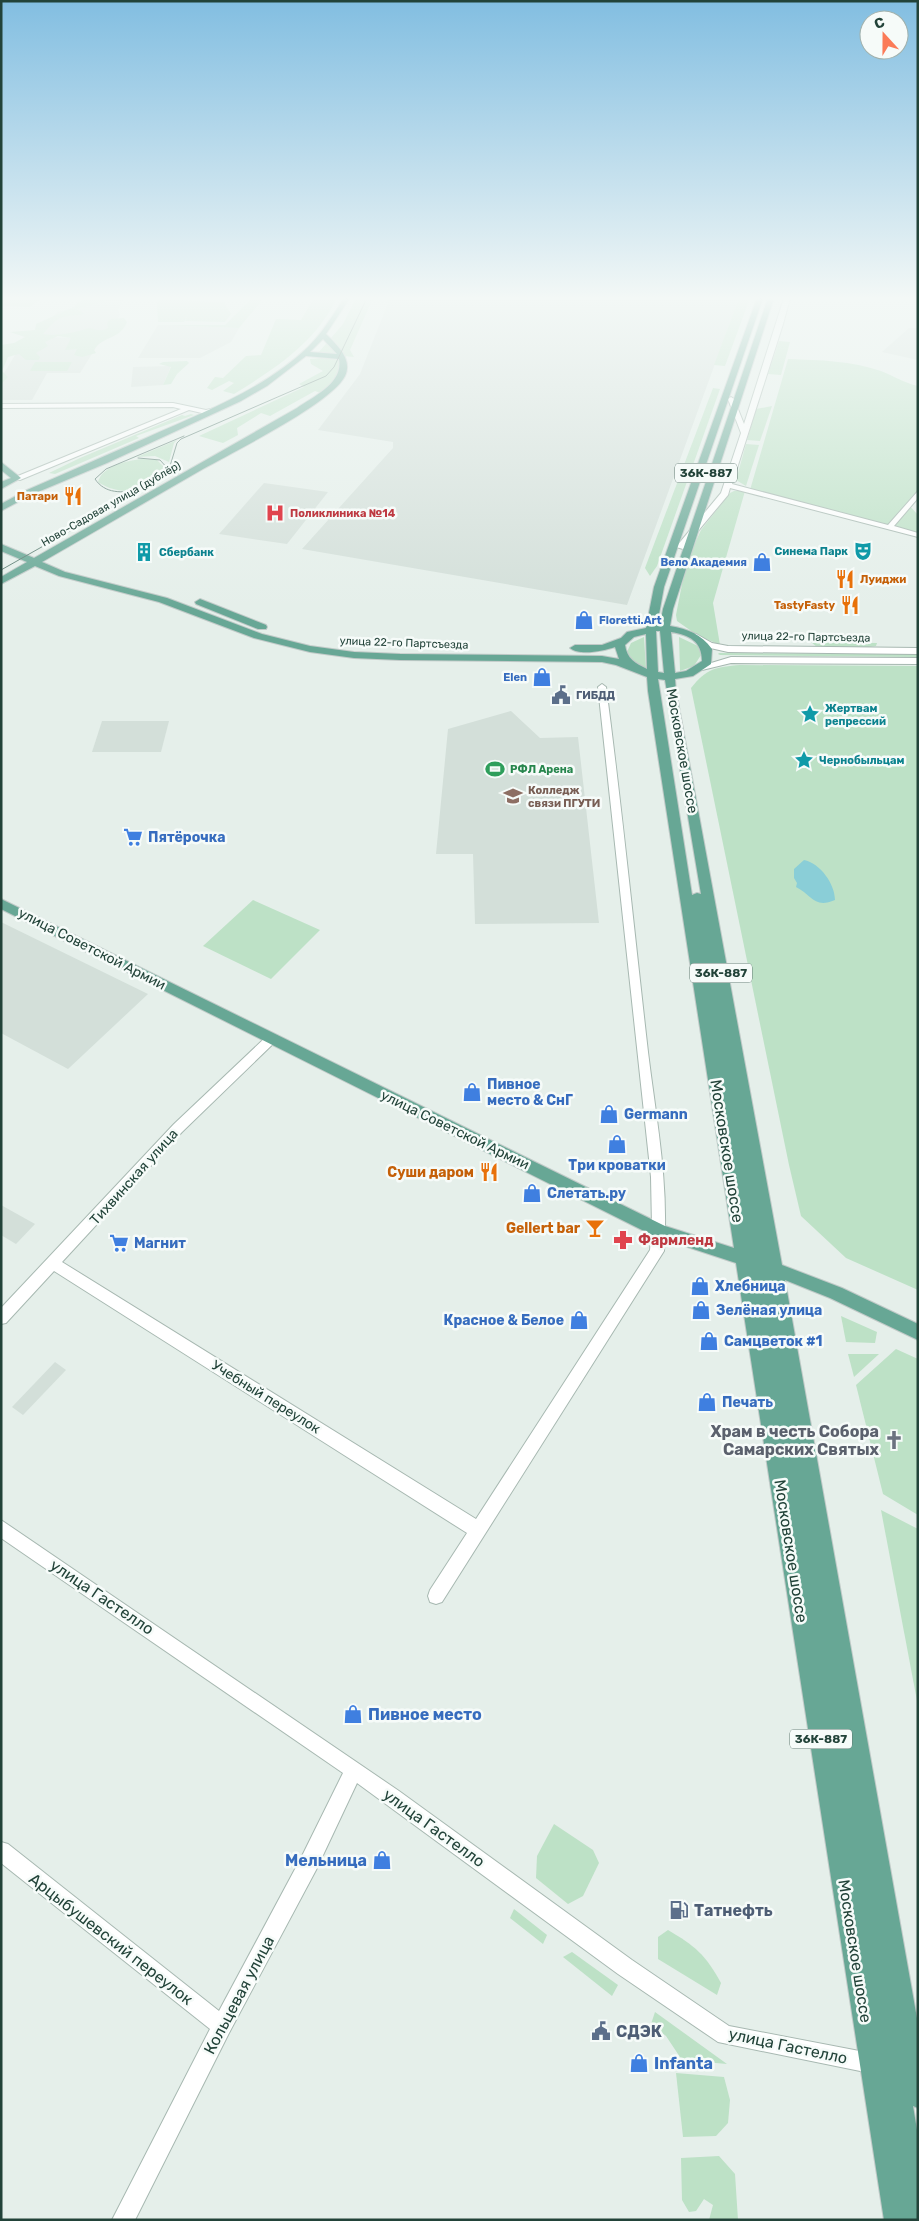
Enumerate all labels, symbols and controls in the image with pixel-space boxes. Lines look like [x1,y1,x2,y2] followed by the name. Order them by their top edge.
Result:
[859,10,909,60] north arrow
[872,14,887,33] text: С
[39,459,183,549] street label: Ново-Садовая улица (дублёр)
[675,463,737,482] road number: 36К-887
[62,485,84,507] restaurant icon: Патари
[17,490,58,503] place label: Патари
[264,502,286,524] hospital icon: Поликлиника №14
[290,507,396,520] place label: Поликлиника №14
[852,540,874,562] theatre icon: Синема Парк
[133,541,155,563] building icon: Сбербанк
[775,545,848,558] place label: Синема Парк
[159,546,214,559] place label: Сбербанк
[751,551,773,573] shop icon: Вело Академия
[660,556,747,569] place label: Вело Академия
[834,568,856,590] restaurant icon: Луиджи
[860,573,906,586] place label: Луиджи
[839,594,861,616] restaurant icon: TastyFasty
[774,599,835,612] place label: TastyFasty
[573,609,595,631] shop icon: Floretti.Art
[599,614,662,627] place label: Floretti.Art
[741,629,871,645] street label: улица 22-го Партсъезда
[339,634,469,652] street label: улица 22-го Партсъезда
[531,666,553,688] shop icon: Elen
[503,671,527,684] place label: Elen
[550,684,572,706] public building icon: ГИБДД
[663,687,701,815] street label: Московское шоссе
[576,689,616,702] place label: ГИБДД
[825,702,886,728] place label: Жертвам репрессий
[799,703,821,725] place icon: Жертвам репрессий
[793,749,815,771] place icon: Чернобыльцам
[819,754,904,767] place label: Чернобыльцам
[484,758,506,780] sports icon: РФЛ Арена
[510,763,573,776] place label: РФЛ Арена
[528,784,600,810] place label: Колледж связи ПГУТИ
[502,785,524,807] school or university icon: Колледж связи ПГУТИ
[122,826,144,848] supermarket icon: Пятёрочка
[148,829,225,846] place label: Пятёрочка
[15,904,169,994] street label: улица Советской Армии
[690,964,752,982] road number: 36К-887
[487,1076,573,1109] place label: Пивное место & СнГ
[706,1078,748,1224] street label: Московское шоссе
[461,1081,483,1103] shop icon: Пивное место & СнГ
[378,1087,532,1173] street label: улица Советской Армии
[598,1103,620,1125] shop icon: Germann
[624,1106,688,1123] place label: Germann
[86,1125,182,1229] street label: Тихвинская улица
[606,1133,628,1155] shop icon: Три кроватки
[568,1157,666,1174] place label: Три кроватки
[478,1161,500,1183] restaurant icon: Суши даром
[387,1164,474,1181] place label: Суши даром
[521,1182,543,1204] shop icon: Слетать.ру
[547,1185,627,1202] place label: Слетать.ру
[584,1217,606,1239] bar icon: Gellert bar
[506,1220,581,1237] place label: Gellert bar
[612,1229,634,1251] pharmacy icon: Фармленд
[108,1232,130,1254] supermarket icon: Магнит
[638,1232,713,1249] place label: Фармленд
[134,1235,186,1252] place label: Магнит
[689,1275,711,1297] shop icon: Хлебница
[715,1278,786,1295] place label: Хлебница
[690,1299,712,1321] shop icon: Зелёная улица
[716,1302,822,1319] place label: Зелёная улица
[568,1309,590,1331] shop icon: Красное & Белое
[444,1312,564,1329] place label: Красное & Белое
[698,1330,720,1352] shop icon: Самцветок #1
[724,1333,823,1350] place label: Самцветок #1
[208,1357,324,1438] street label: Учебный переулок
[696,1391,718,1413] shop icon: Печать
[722,1394,773,1411] place label: Печать
[710,1422,880,1459] place label: Храм в честь Собора Самарских Святых
[883,1429,905,1451] church icon: Храм в честь Собора Самарских Святых
[770,1478,812,1624] street label: Московское шоссе
[47,1555,157,1639] street label: улица Гастелло
[342,1703,364,1725] shop icon: Пивное место
[368,1705,482,1724] place label: Пивное место
[790,1730,852,1748] road number: 36К-887
[380,1785,488,1871] street label: улица Гастелло
[371,1849,393,1871] shop icon: Мельница
[285,1851,367,1870] place label: Мельница
[25,1869,197,2009] street label: Арцыбушевский переулок
[834,1878,876,2024] street label: Московское шоссе
[668,1899,690,1921] fuel station icon: Татнефть
[694,1901,773,1920] place label: Татнефть
[200,1933,278,2057] street label: Кольцевая улица
[590,2020,612,2042] public building icon: СДЭК
[616,2022,662,2041] place label: СДЭК
[727,2024,849,2068] street label: улица Гастелло
[628,2052,650,2074] shop icon: Infanta
[654,2054,713,2073] place label: Infanta

